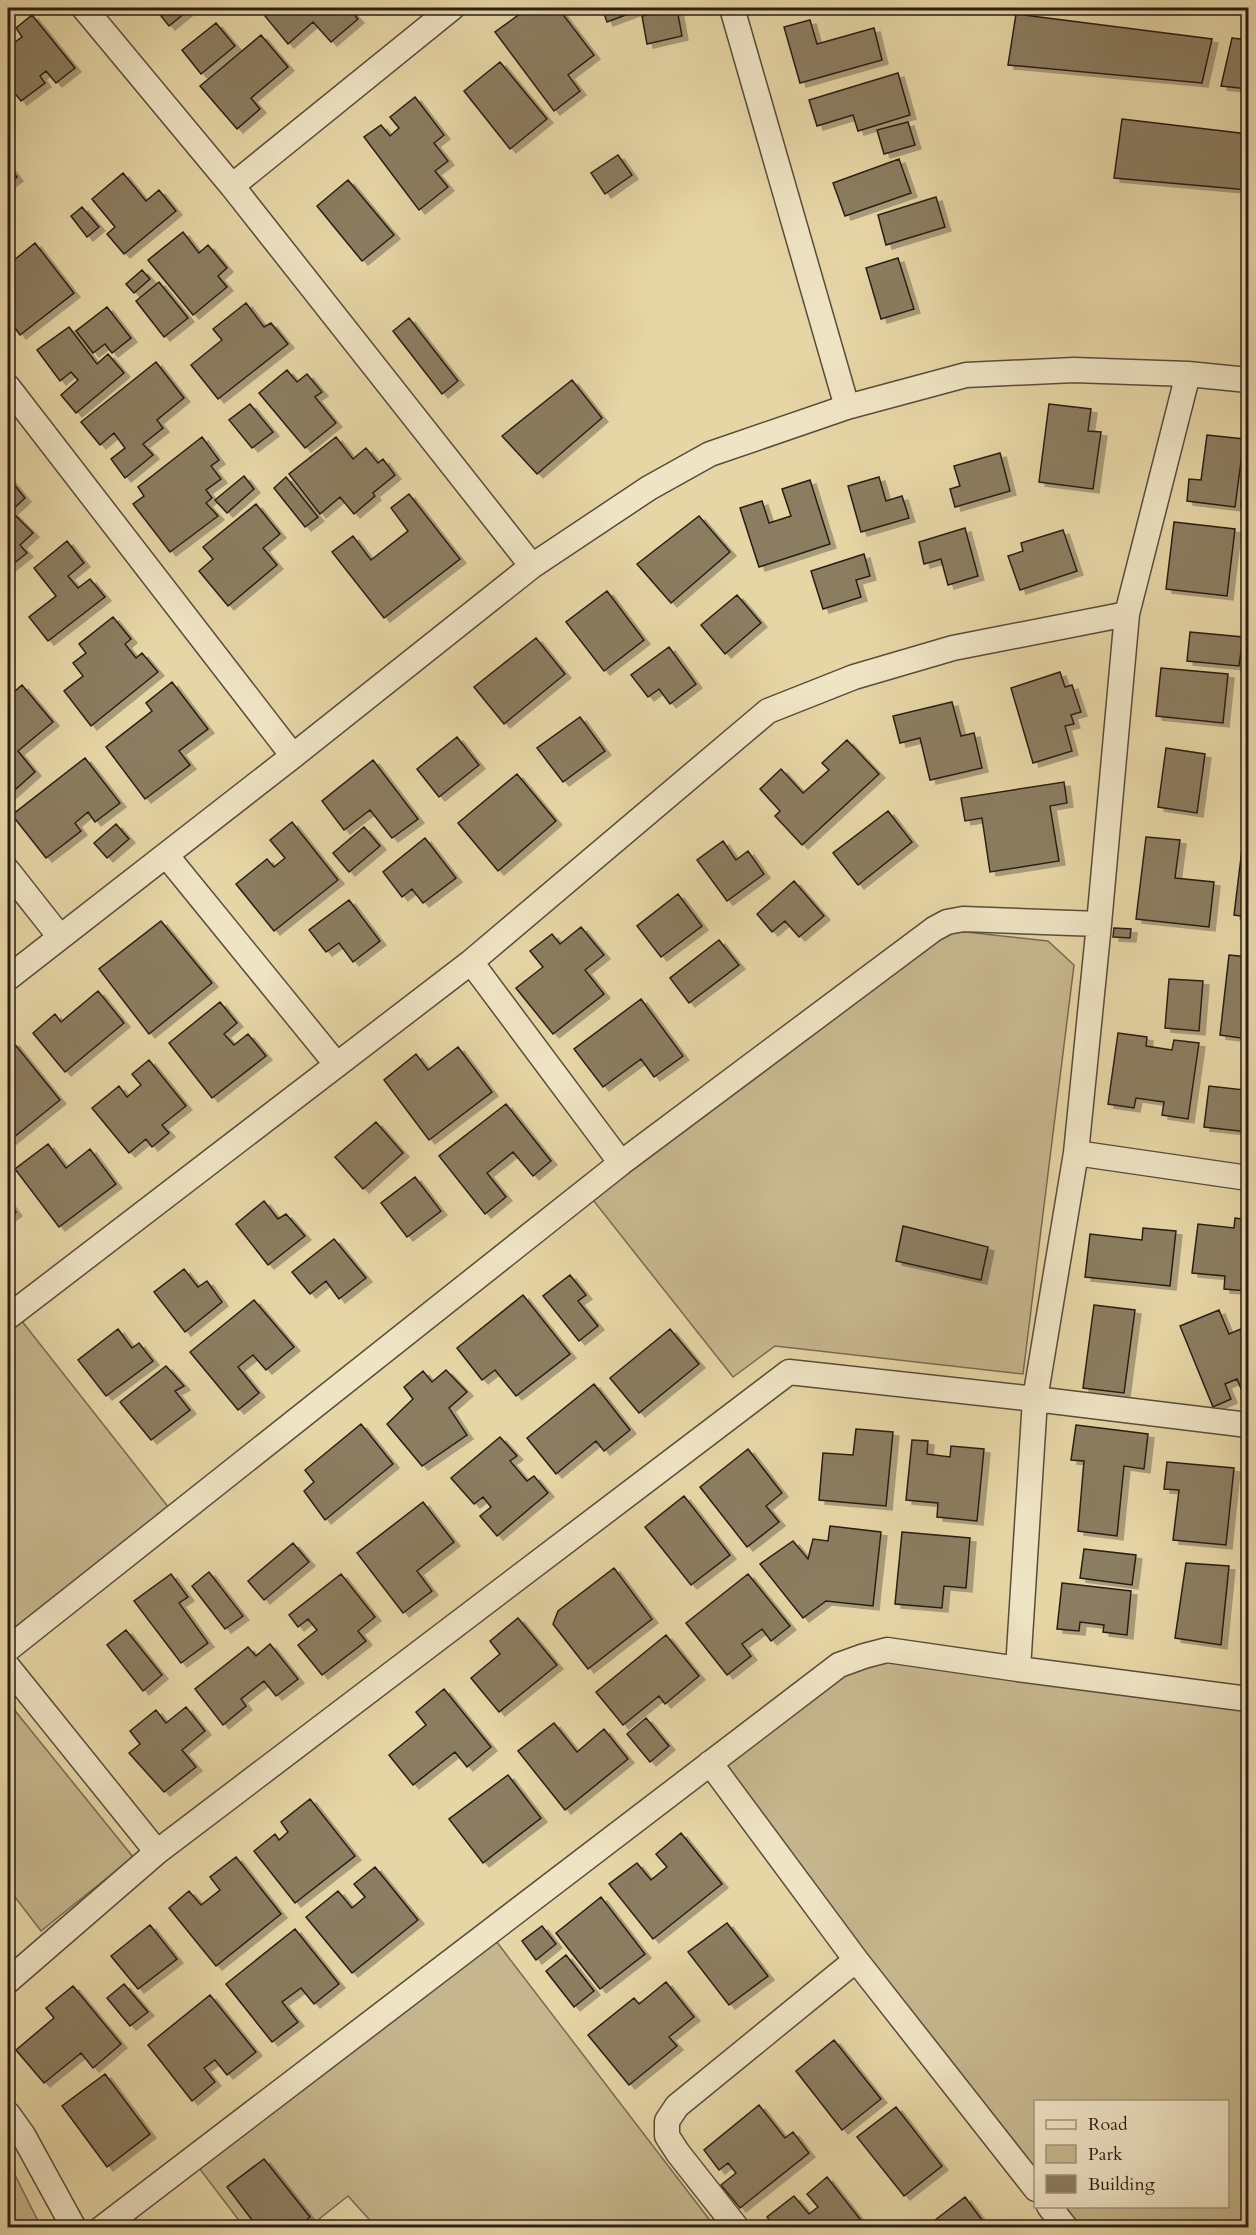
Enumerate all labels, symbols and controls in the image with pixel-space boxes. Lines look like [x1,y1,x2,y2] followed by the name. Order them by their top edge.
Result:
[1034,2100,1229,2208] legend
[1088,2112,1128,2137] text: Road
[1088,2142,1123,2167] text: Park
[1088,2172,1156,2197] text: Building

